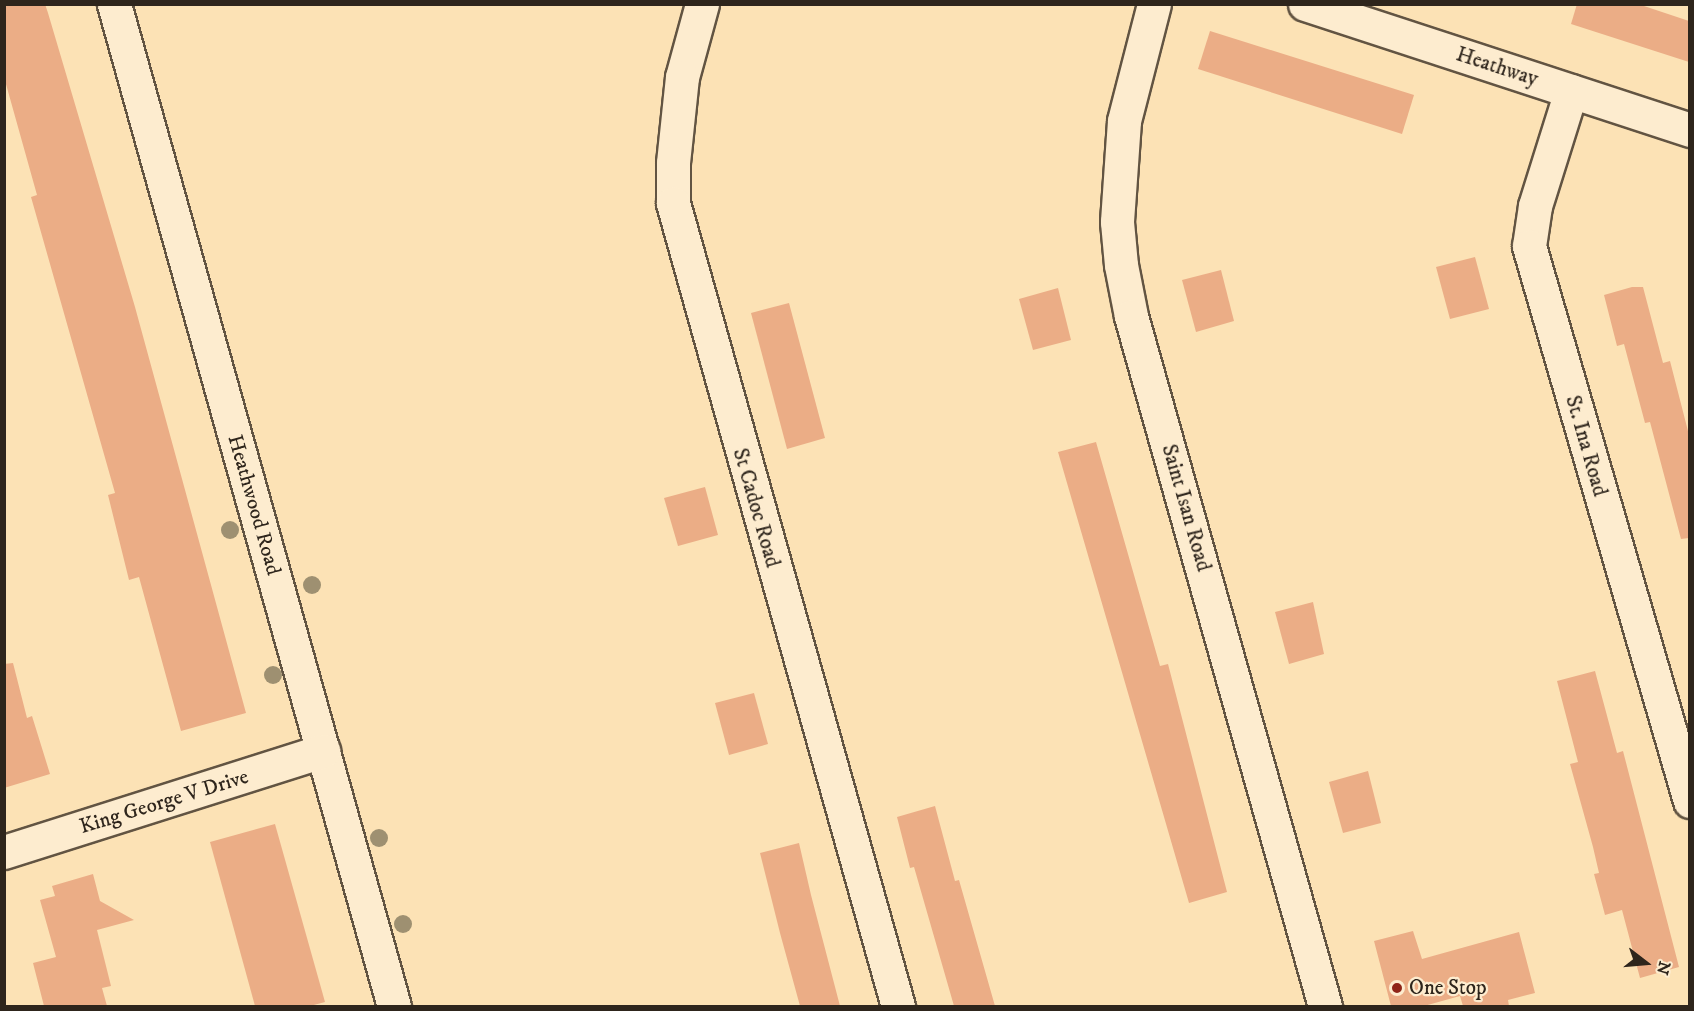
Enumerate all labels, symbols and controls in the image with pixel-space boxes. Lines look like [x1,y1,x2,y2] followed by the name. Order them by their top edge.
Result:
[1453,42,1541,92] street label: Heathway
[1560,393,1612,499] street label: St. Ina Road
[222,432,286,578] street label: Heathwood Road
[1156,442,1216,574] street label: Saint Isan Road
[727,445,785,571] street label: St Cadoc Road
[77,764,251,840] street label: King George V Drive
[1616,933,1676,993] north arrow
[1652,959,1675,977] text: N
[1409,975,1486,1001] place label: One Stop
[1390,981,1404,995] marker: One Stop

